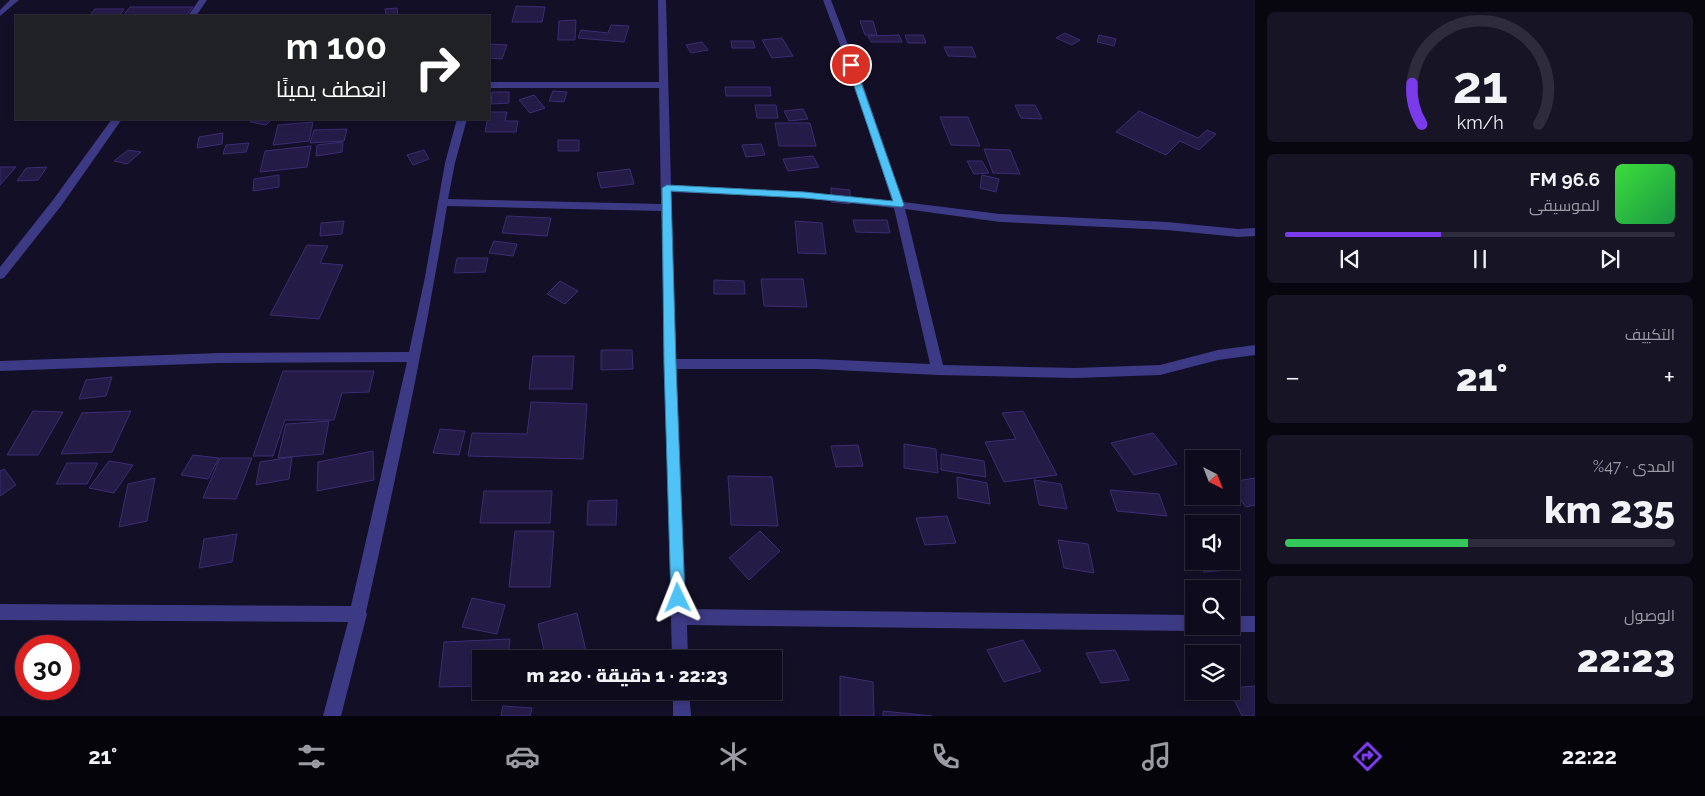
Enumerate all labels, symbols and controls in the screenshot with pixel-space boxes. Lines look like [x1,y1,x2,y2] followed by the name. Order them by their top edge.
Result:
[286,26,387,67] text: 100 m
[405,35,470,100] icon: right
[830,44,872,86] pin
[837,51,865,79] icon: arrive
[1452,54,1508,115] text: 21
[276,76,387,102] text: انعطف يمينًا
[1456,112,1504,133] text: km/h
[1530,168,1600,190] text: 96.6 FM
[1529,196,1600,215] text: الموسيقى
[1336,245,1364,273] icon: previous
[1466,245,1494,273] icon: pause
[1596,245,1624,273] icon: next
[1625,325,1675,344] text: التكييف
[1456,355,1508,400] text: 21°
[1285,361,1300,394] text: −
[1663,361,1675,394] text: +
[1185,450,1240,505] north arrow
[1185,450,1240,700] map controls
[1593,457,1675,476] text: المدى · 47%
[1544,487,1675,532] text: 235 km
[1185,515,1240,570] button: sound
[651,571,703,623] position arrow
[1185,580,1240,635] button: search
[1624,606,1675,625] text: الوصول
[15,635,80,700] speed limit sign: 30
[1577,636,1675,681] text: 22:23
[1185,645,1240,700] button: layers
[526,664,728,686] text: 22:23 · 1 دقيقة · 220 m
[294,739,329,774] icon: filters
[505,739,540,774] icon: car
[716,739,751,774] icon: climate
[928,739,963,774] icon: phone
[1139,739,1174,774] icon: music
[1350,739,1385,774] icon: directions
[88,743,117,769] text: 21°
[1562,743,1617,769] text: 22:22

